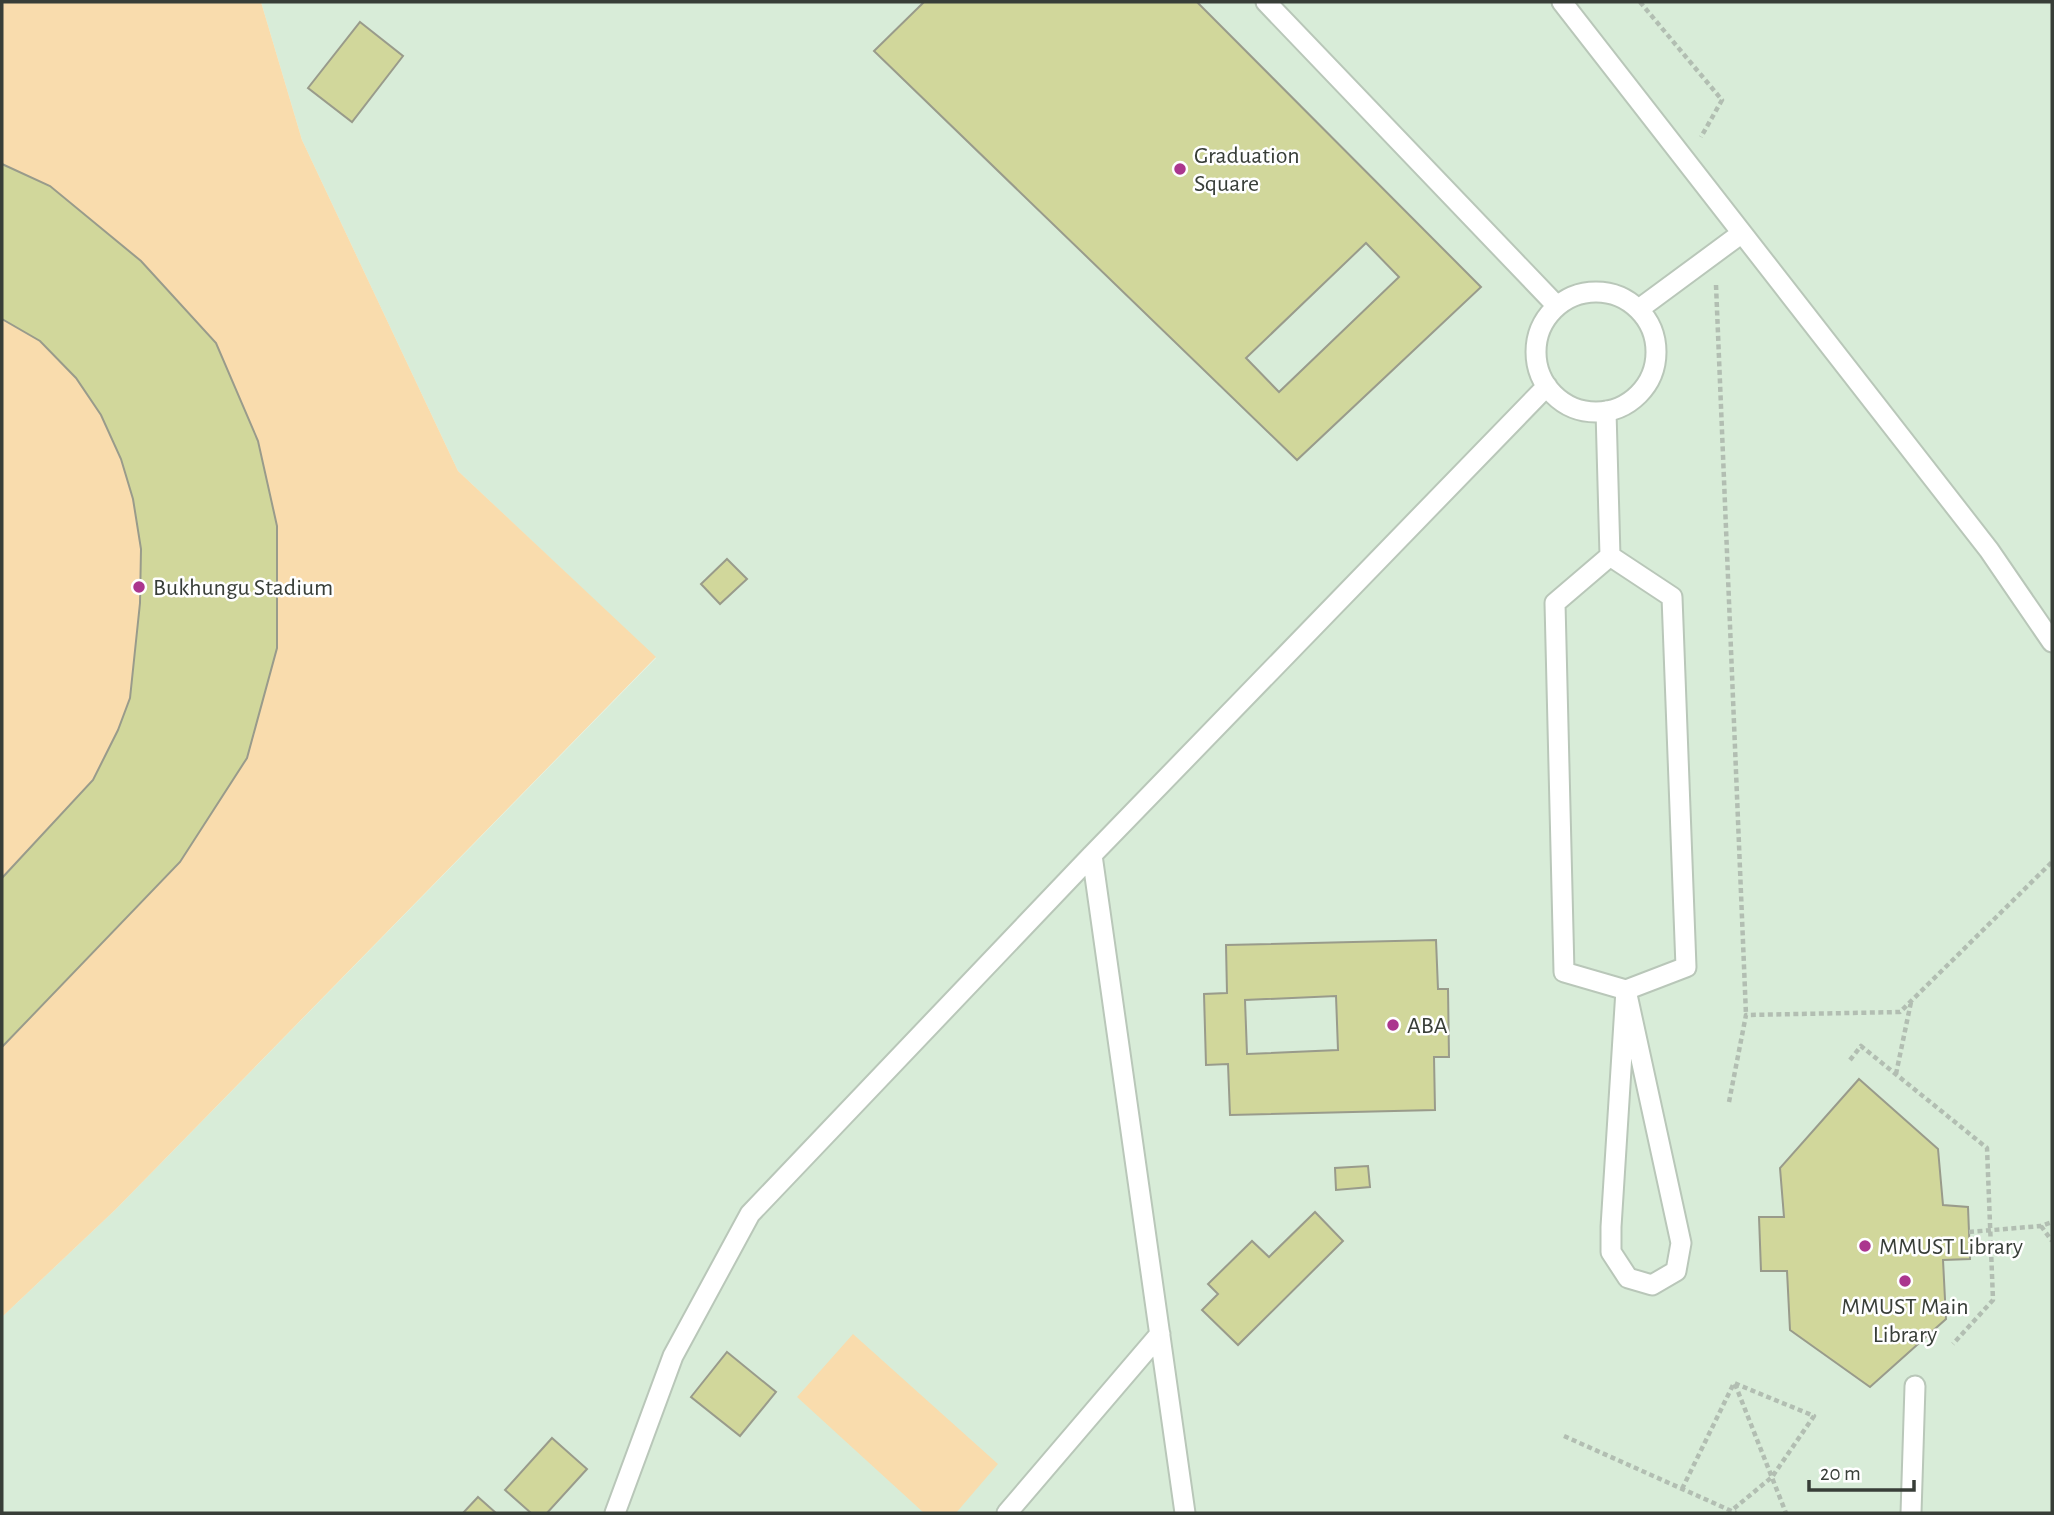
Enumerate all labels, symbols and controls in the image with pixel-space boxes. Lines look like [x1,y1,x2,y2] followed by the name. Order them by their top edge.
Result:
[1194,144,1300,196] place label: Graduation Square
[1172,161,1188,177] marker: Graduation Square
[153,576,333,600] place label: Bukhungu Stadium
[131,579,147,595] marker: Bukhungu Stadium
[1407,1014,1448,1038] place label: ABA
[1385,1017,1401,1033] marker: ABA
[1879,1235,2023,1259] place label: MMUST Library
[1857,1238,1873,1254] marker: MMUST Library
[1897,1273,1913,1289] marker: MMUST Main Library
[1841,1295,1969,1347] place label: MMUST Main Library
[1809,1448,1914,1492] scale bar
[1820,1463,1861,1484] text: 20 m

